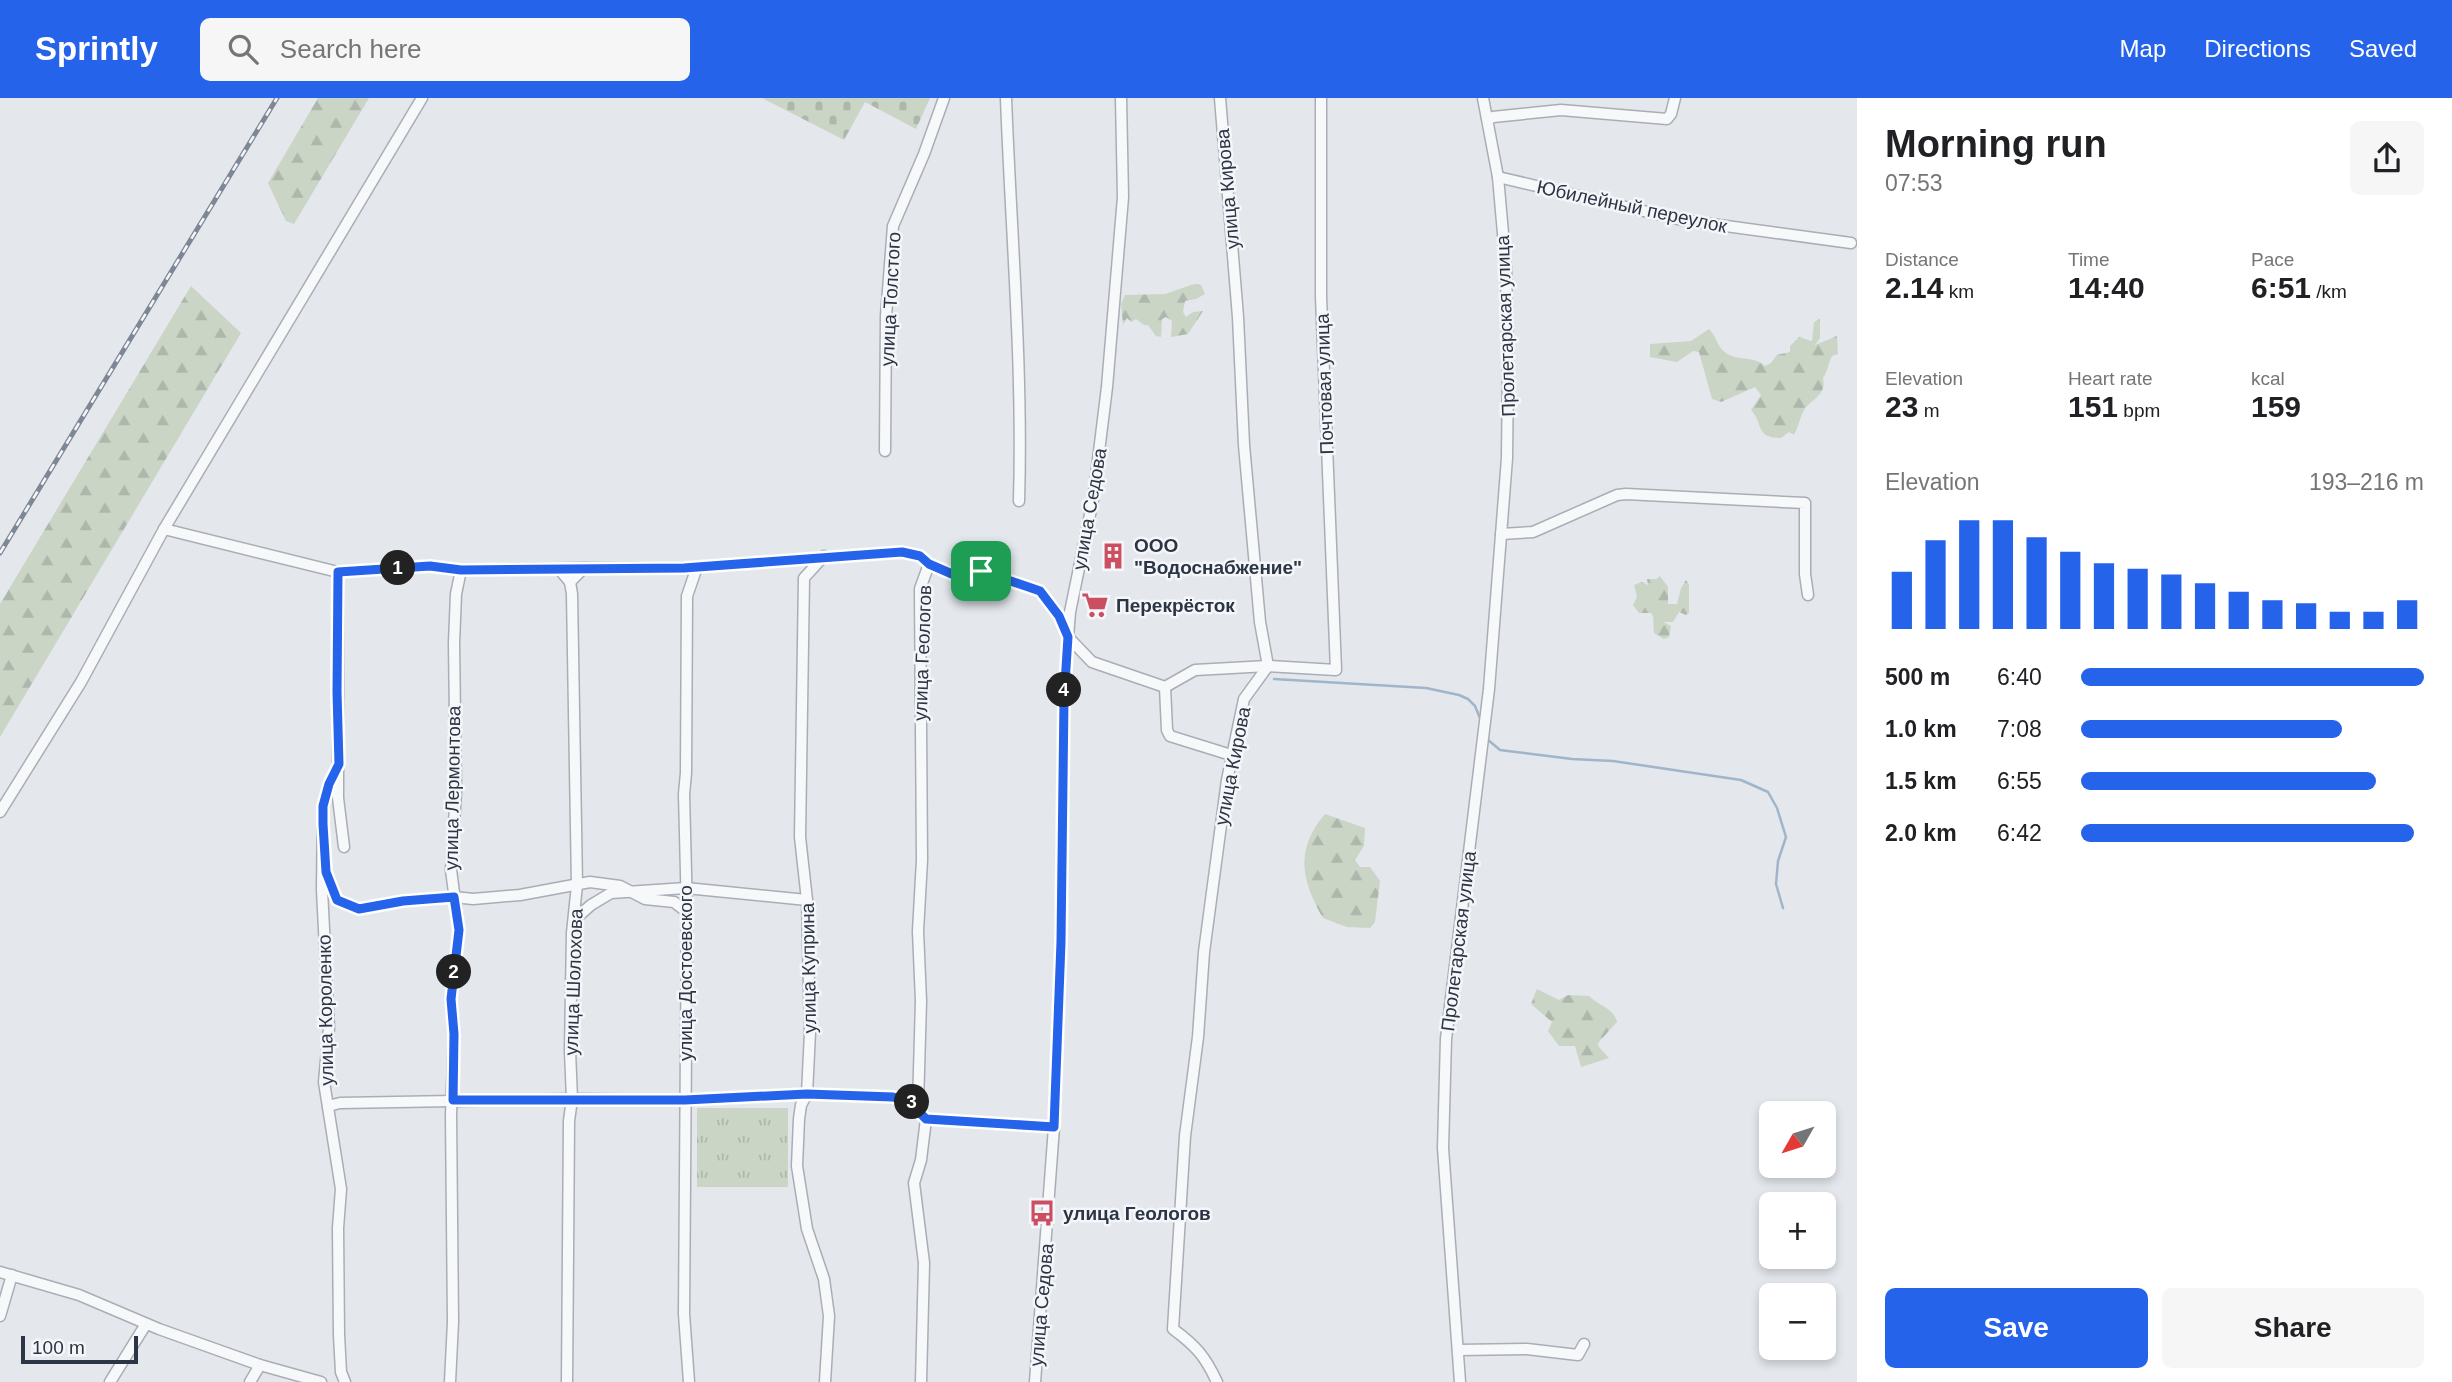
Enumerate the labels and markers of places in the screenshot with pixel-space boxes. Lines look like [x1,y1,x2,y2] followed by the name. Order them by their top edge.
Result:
[1134,535,1302,578] place label: ООО "Водоснабжение"
[951,541,1011,601] pin
[1098,541,1128,571] building icon: ООО "Водоснабжение"
[380,550,416,586] pin: 1
[1080,590,1110,620] supermarket icon: Перекрёсток
[1116,595,1235,616] place label: Перекрёсток
[1046,672,1082,708] pin: 4
[436,954,472,990] pin: 2
[894,1084,930,1119] pin: 3
[1027,1198,1057,1228] bus stop icon: улица Геологов
[1063,1203,1211,1224] place label: улица Геологов

